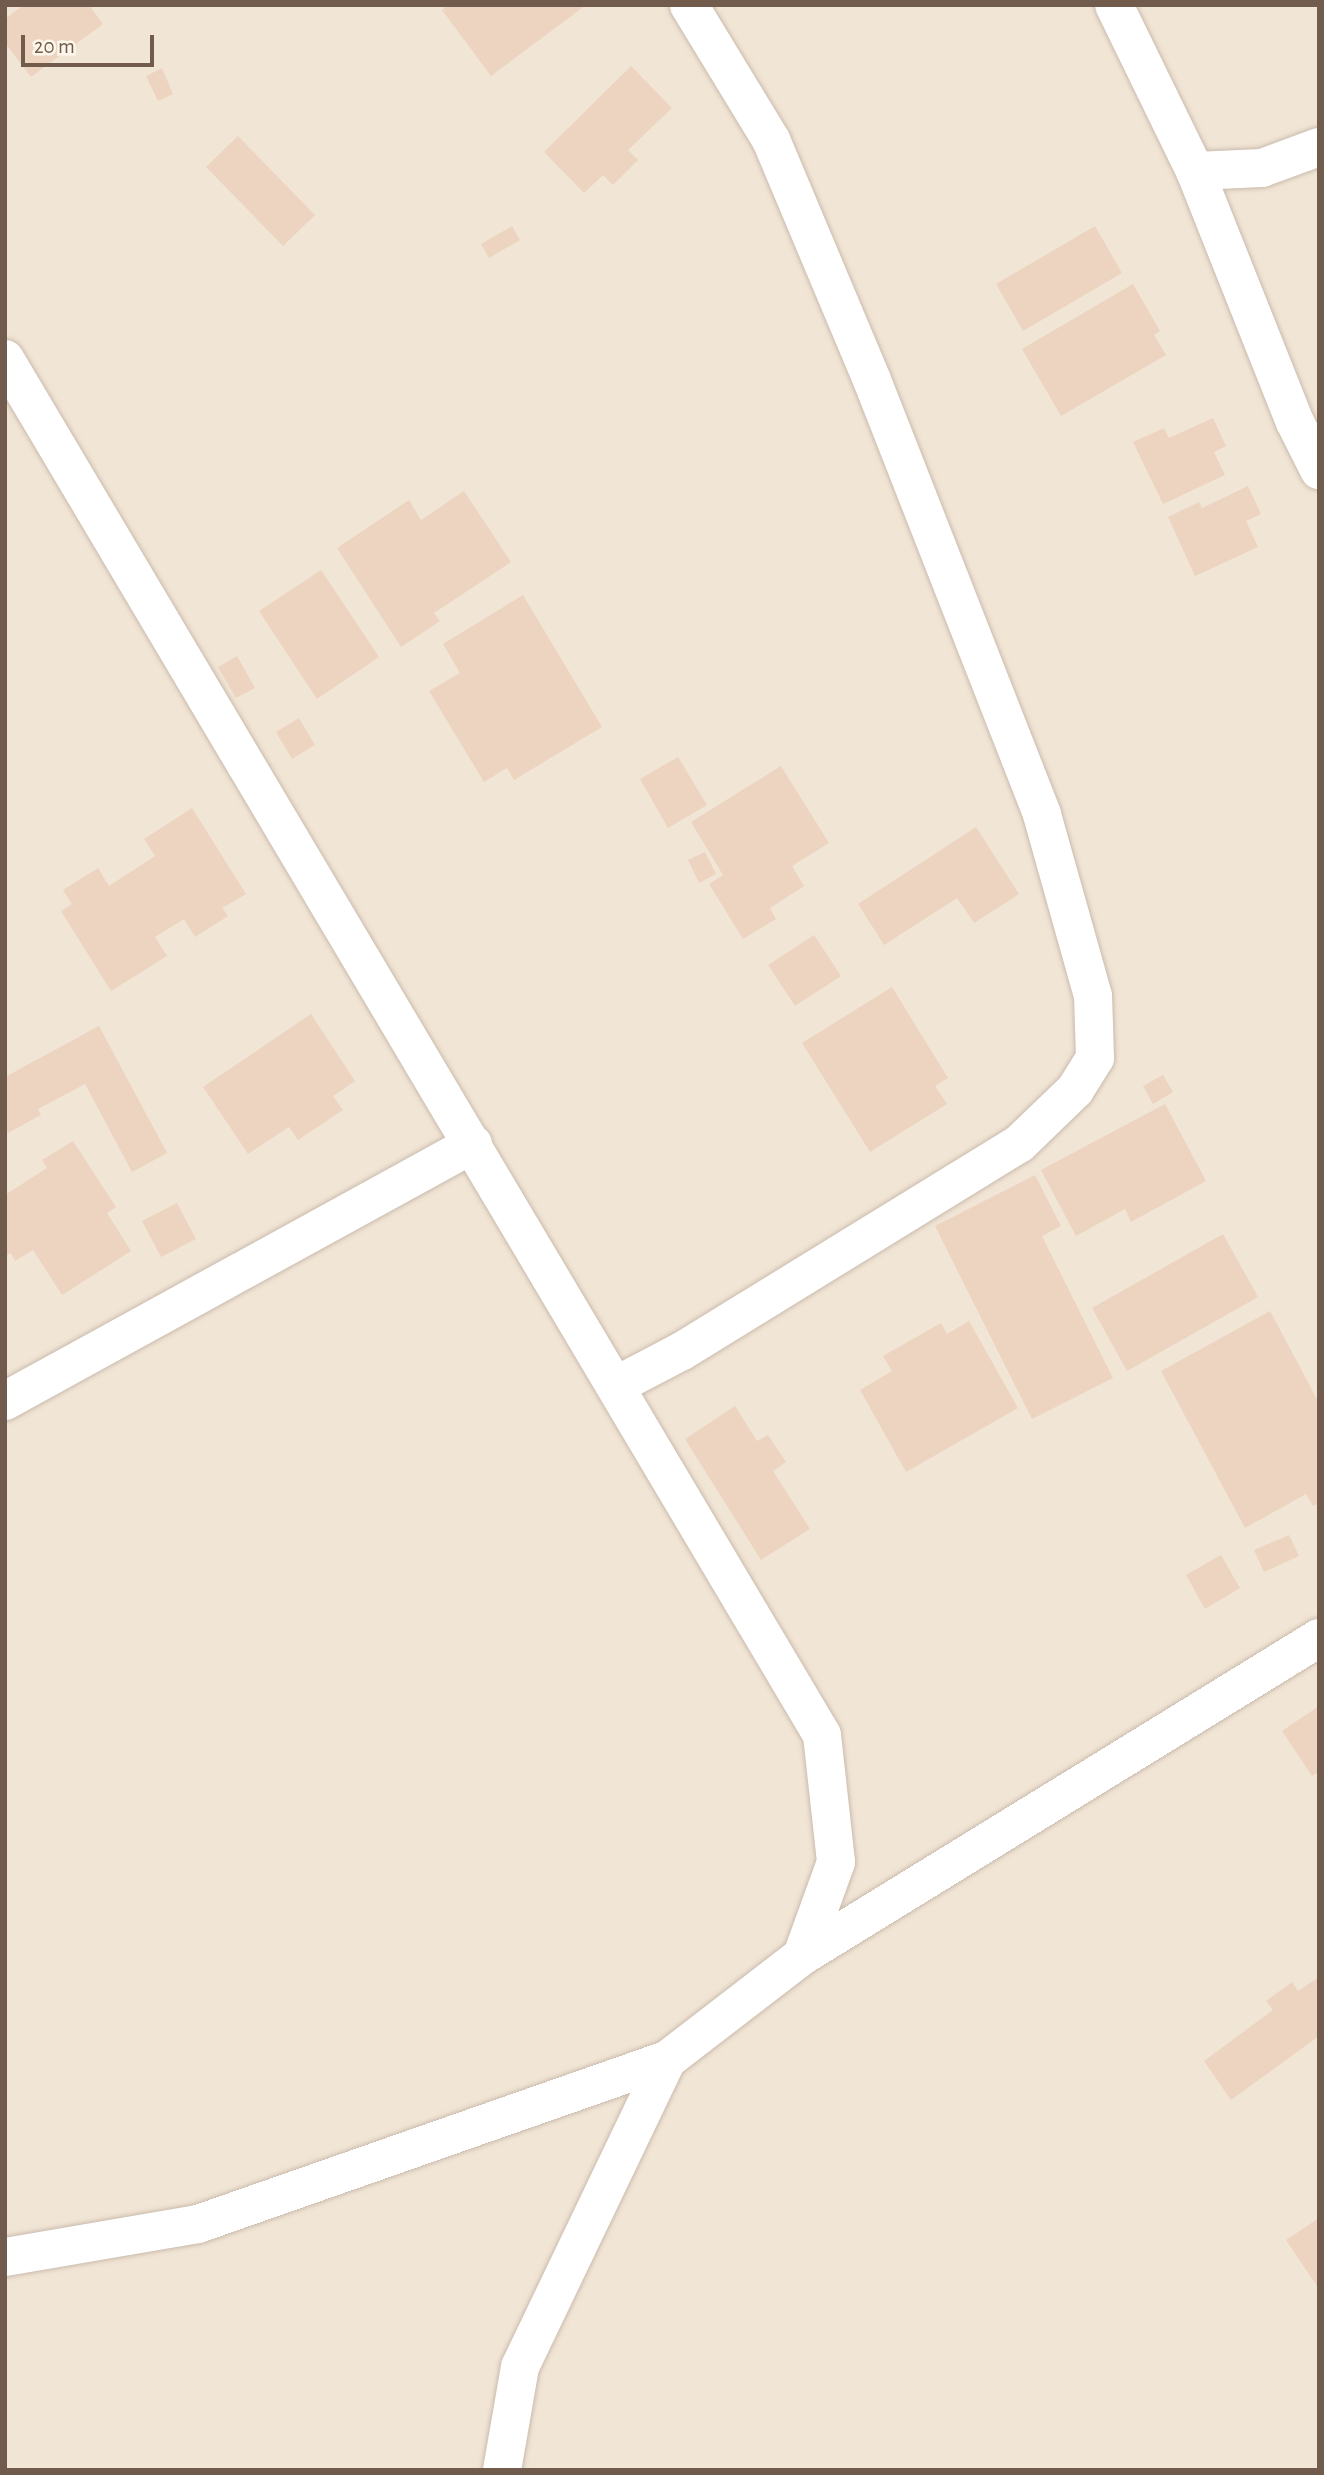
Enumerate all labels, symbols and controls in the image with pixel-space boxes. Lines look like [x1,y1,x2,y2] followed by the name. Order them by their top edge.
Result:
[24,21,158,65] scale bar
[34,36,75,57] text: 20 m

